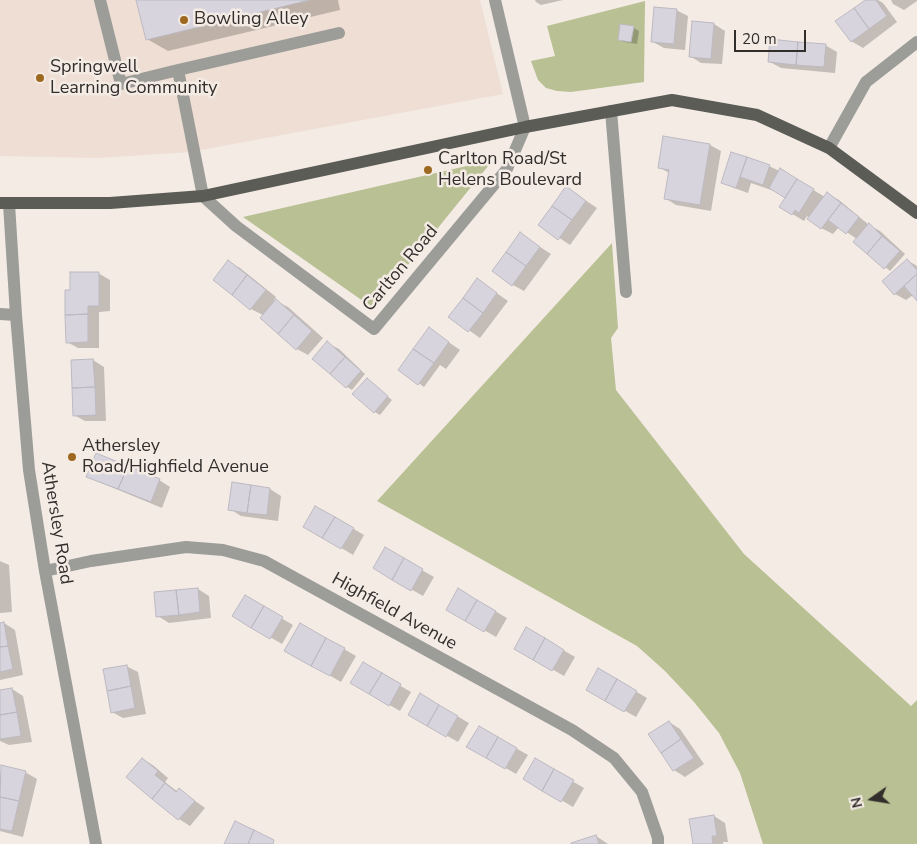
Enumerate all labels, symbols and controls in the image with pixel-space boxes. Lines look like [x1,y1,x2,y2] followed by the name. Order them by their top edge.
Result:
[194,9,308,31] place label: Bowling Alley
[178,14,190,26] marker: Bowling Alley
[737,20,810,52] scale bar
[742,29,777,49] text: 20 m
[50,57,218,100] place label: Springwell Learning Community
[34,72,46,84] marker: Springwell Learning Community
[438,149,582,192] place label: Carlton Road/St Helens Boulevard
[422,164,434,176] marker: Carlton Road/St Helens Boulevard
[359,221,443,317] street label: Carlton Road
[82,436,269,478] place label: Athersley Road/Highfield Avenue
[66,451,78,463] marker: Athersley Road/Highfield Avenue
[36,460,76,586] street label: Athersley Road
[328,569,460,655] street label: Highfield Avenue
[847,774,897,824] north arrow
[846,795,867,810] text: N

